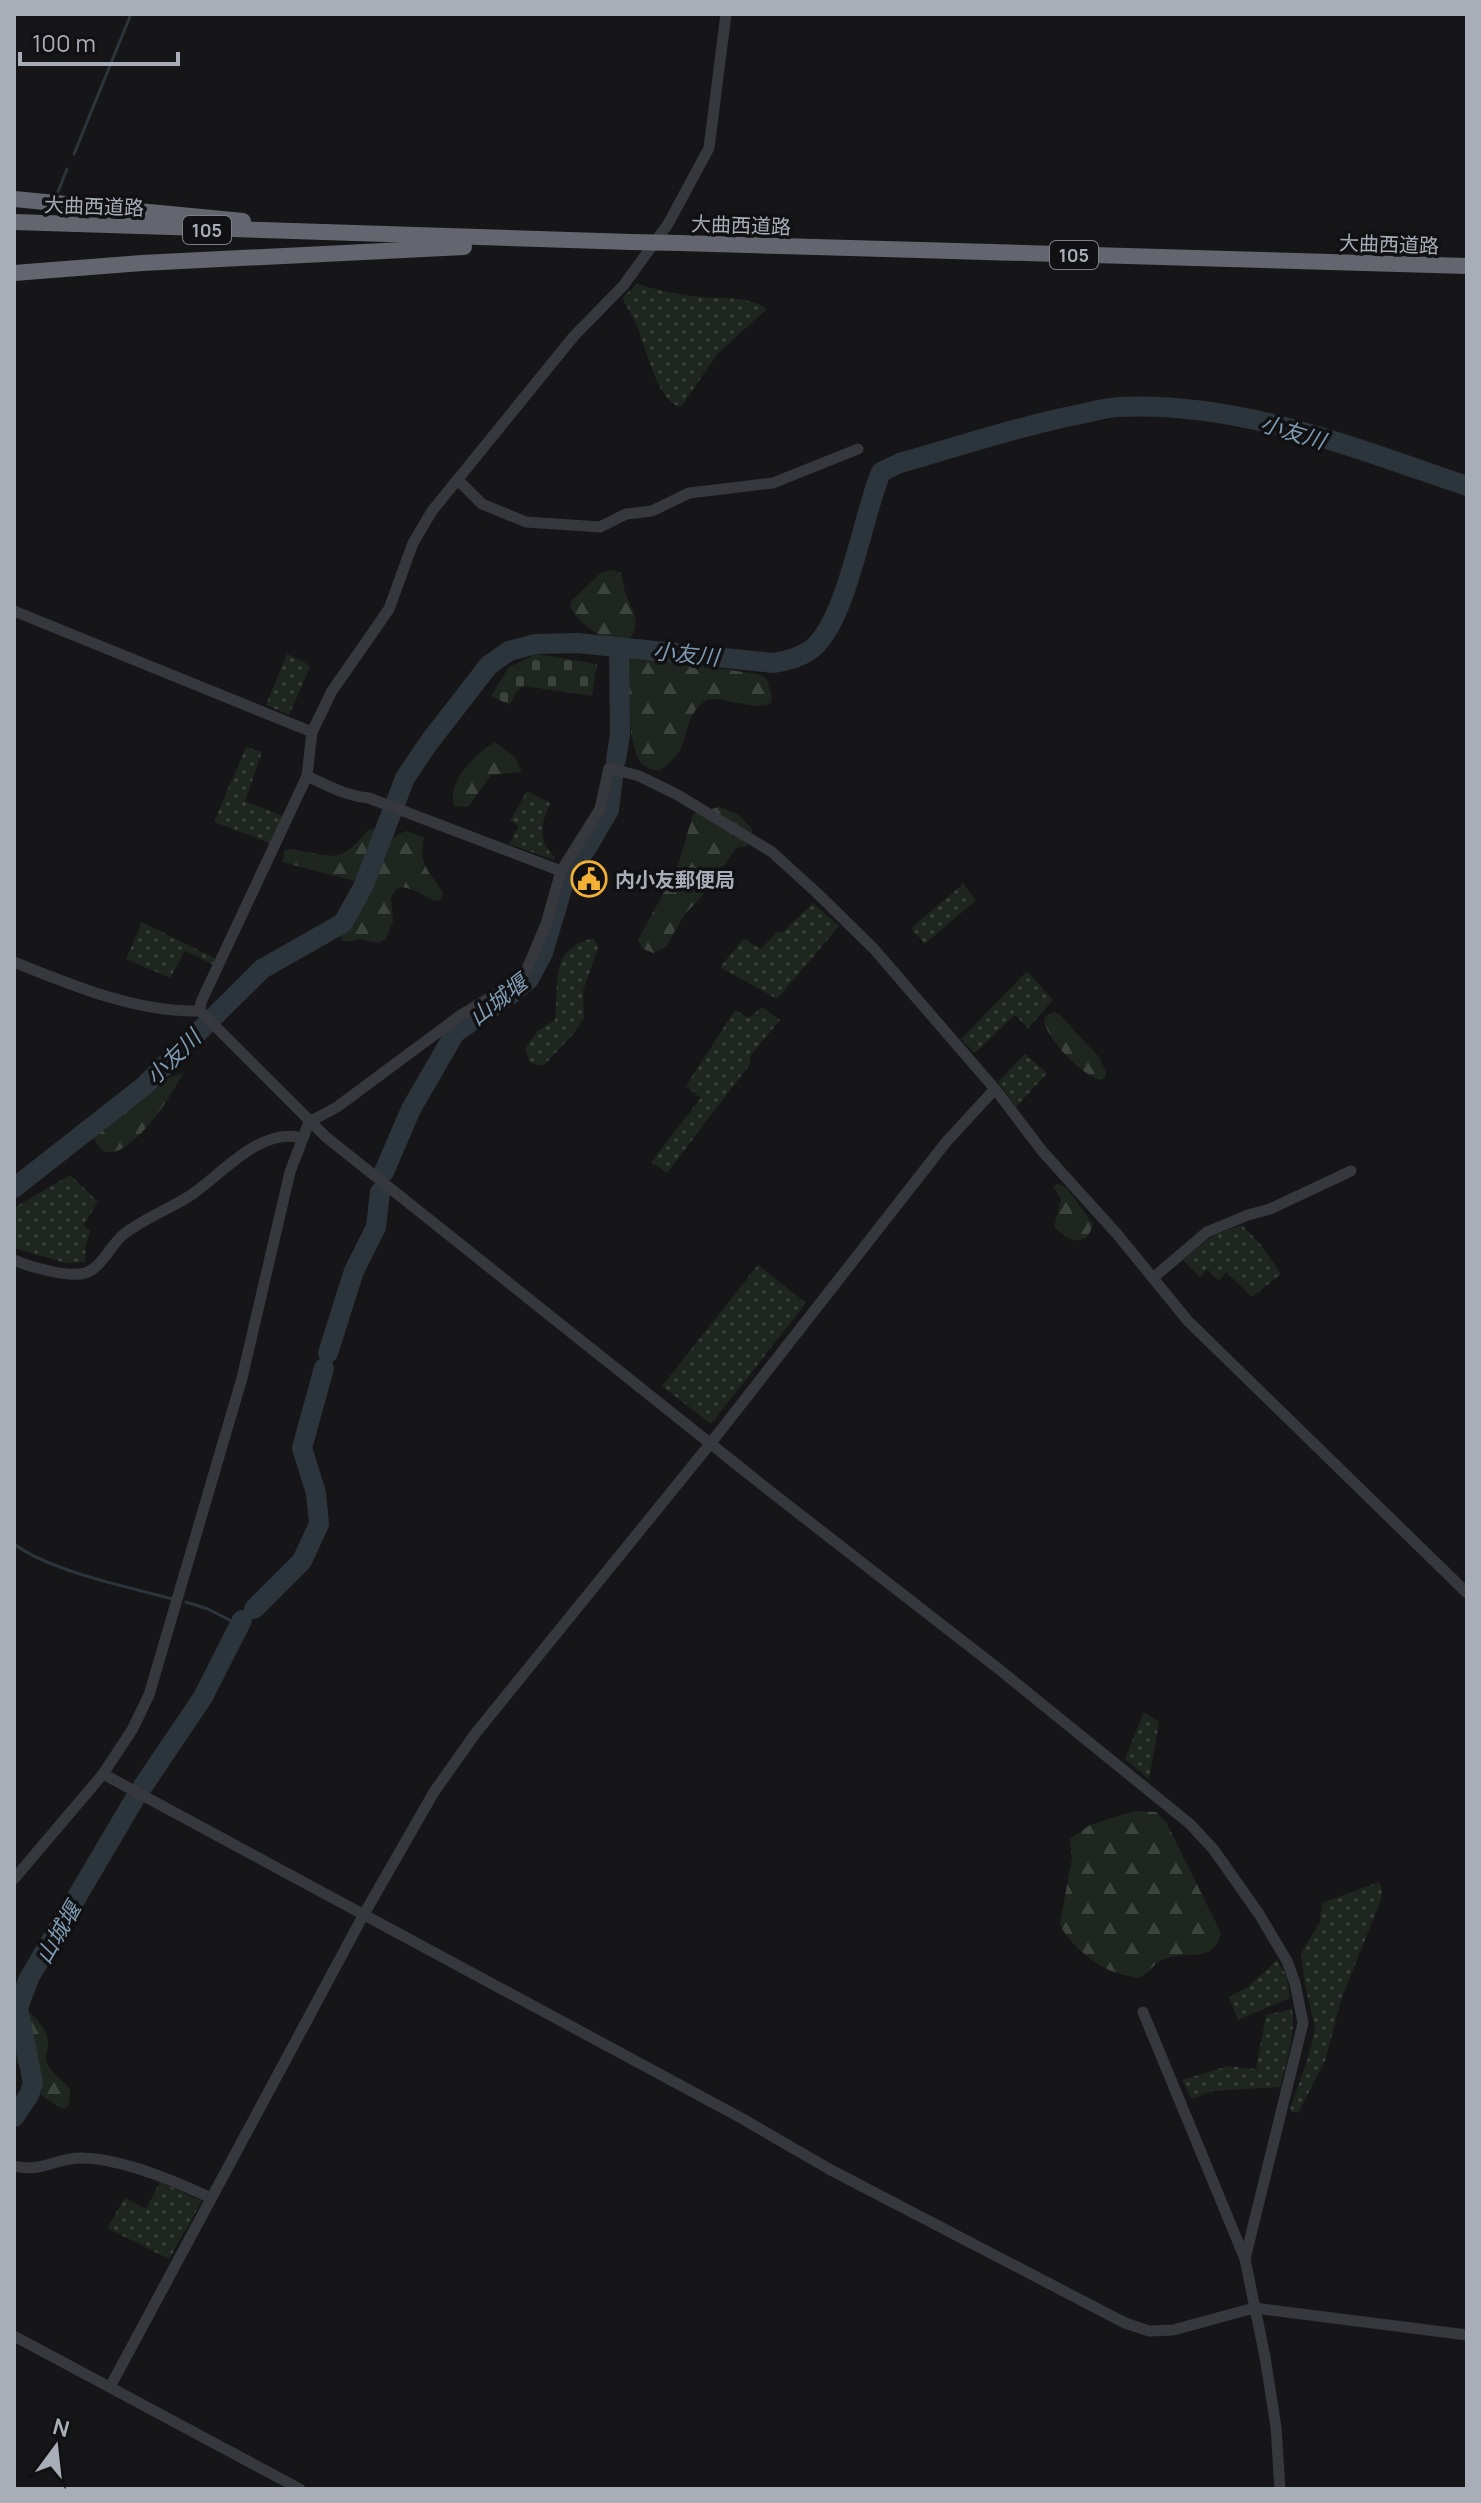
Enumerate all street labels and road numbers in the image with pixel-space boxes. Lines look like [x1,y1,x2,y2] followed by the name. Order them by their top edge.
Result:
[44,191,144,221] street label: 大曲西道路
[691,210,791,240] street label: 大曲西道路
[183,216,231,244] road number: 105
[1339,229,1439,259] street label: 大曲西道路
[1050,241,1098,269] road number: 105

